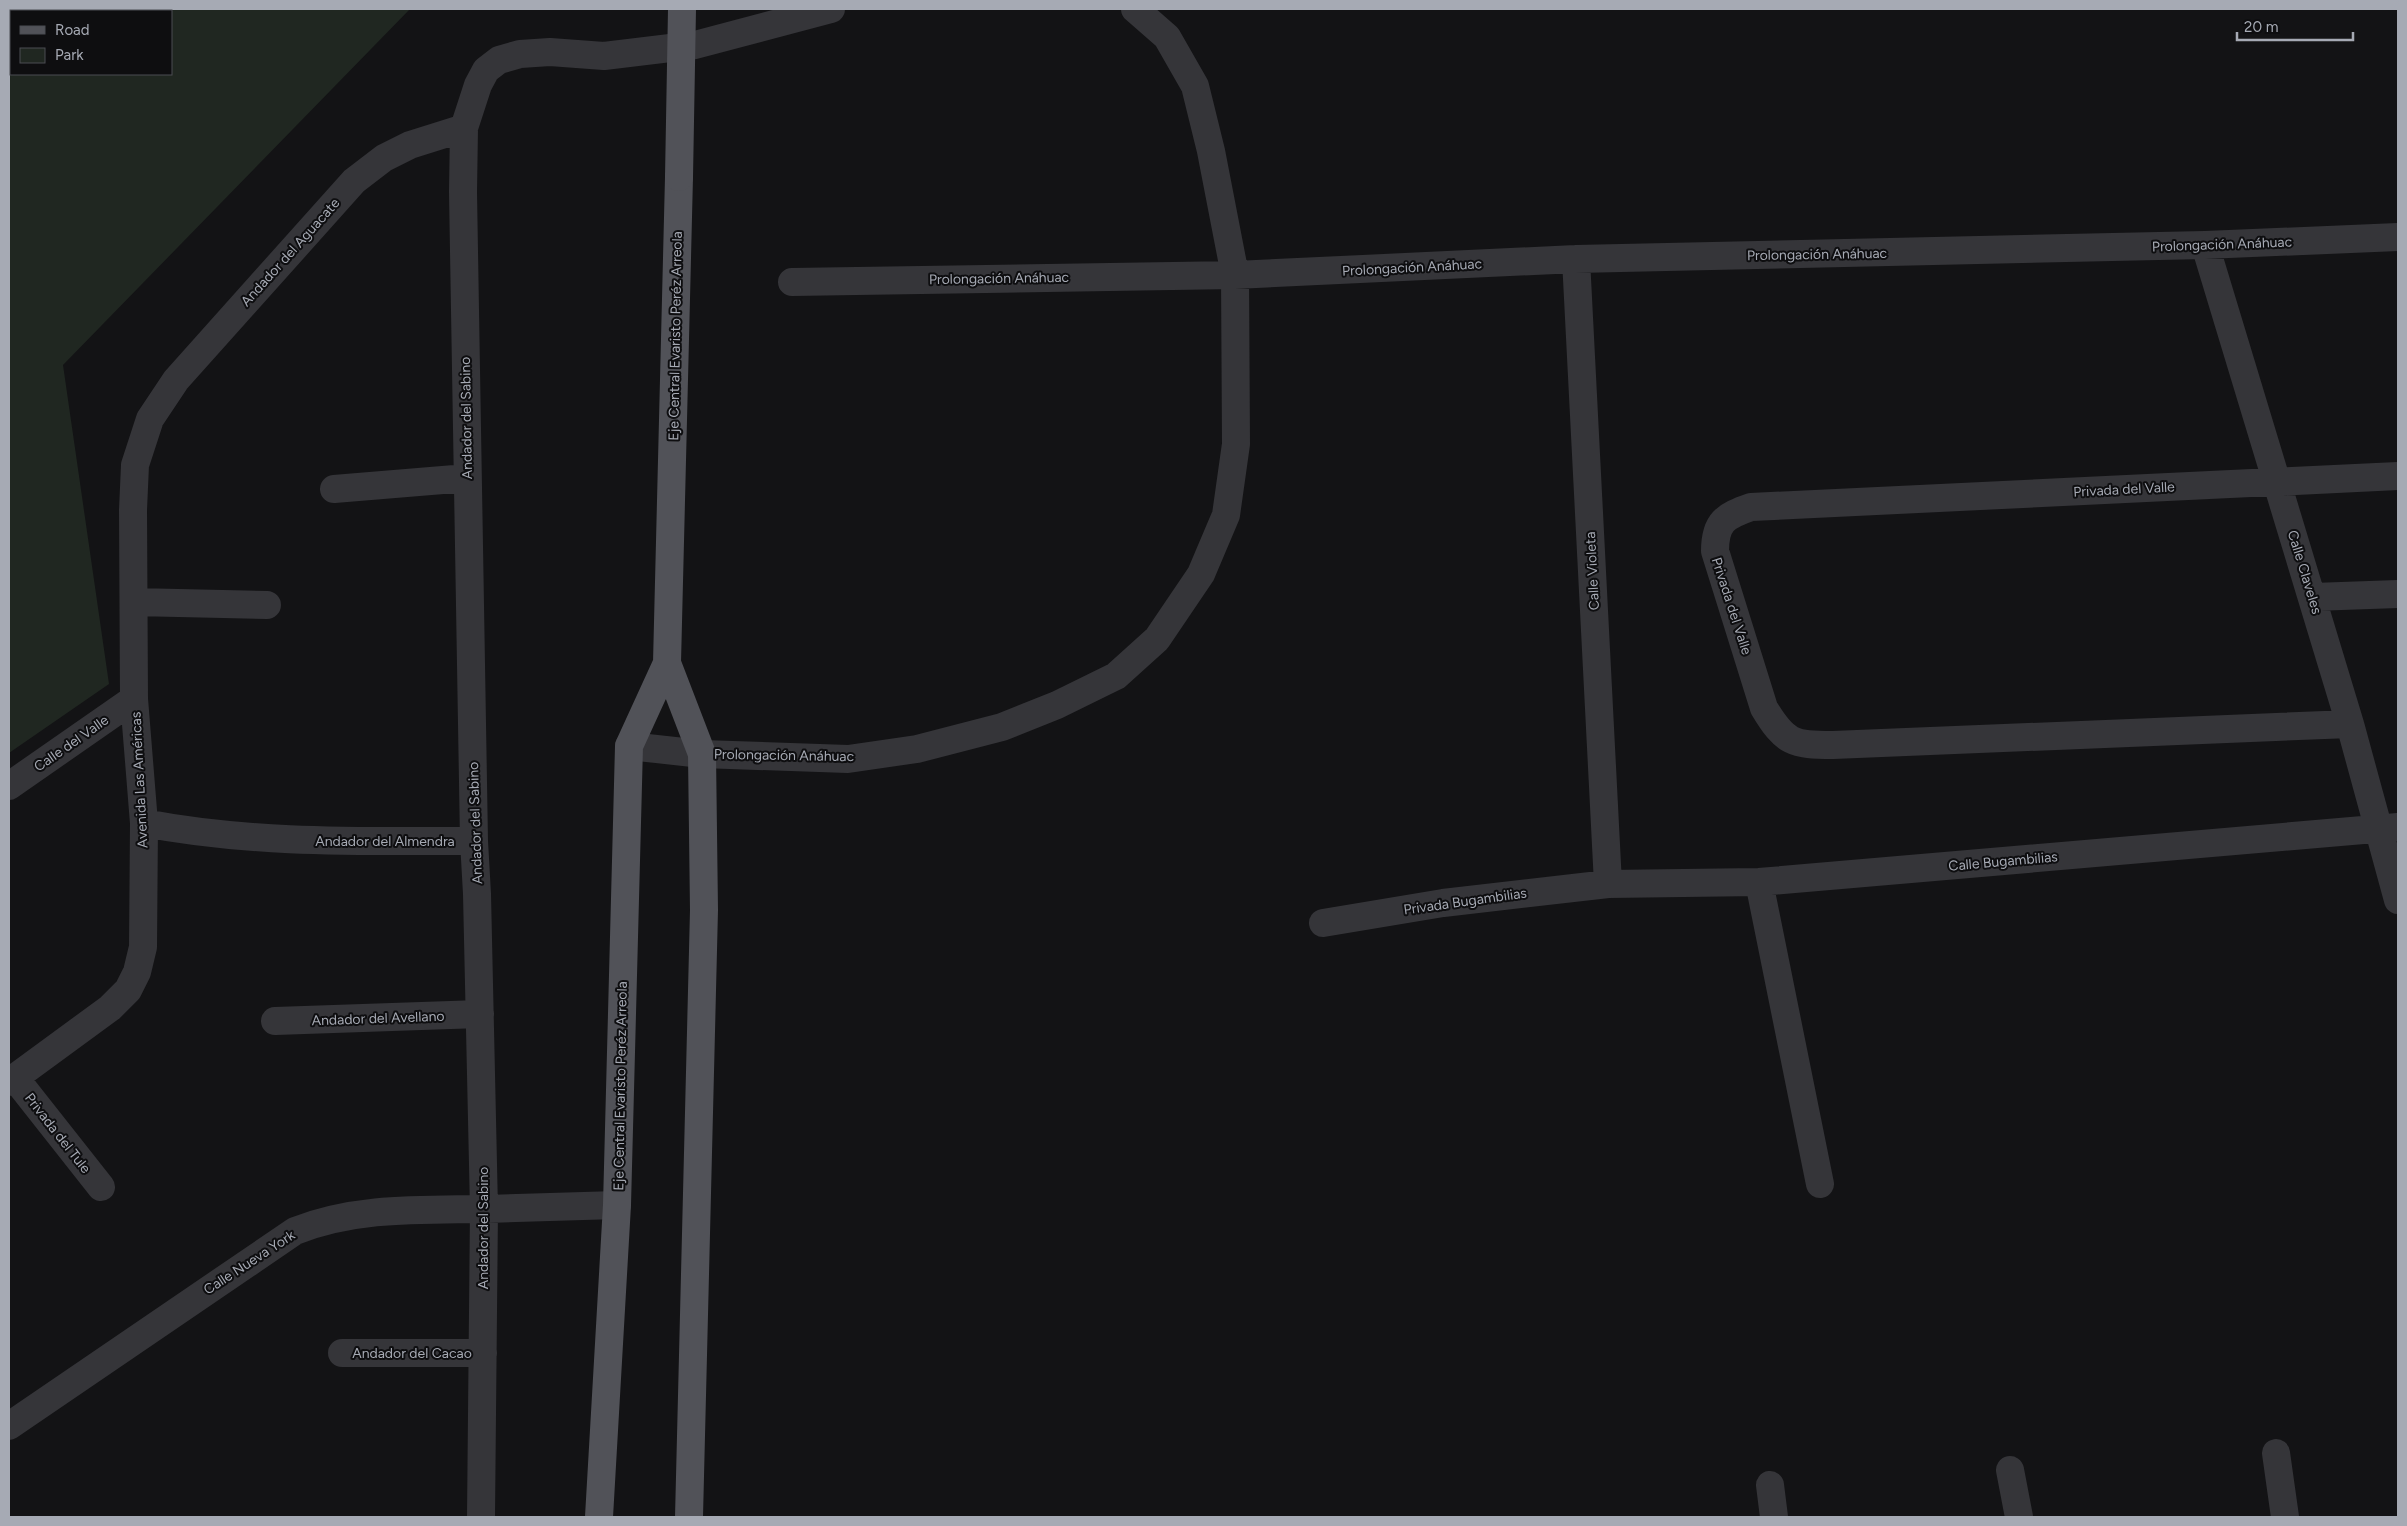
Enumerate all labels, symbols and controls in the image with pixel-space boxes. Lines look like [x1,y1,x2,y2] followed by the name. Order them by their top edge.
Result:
[10,10,172,75] legend
[2237,10,2353,42] scale bar
[2244,18,2278,36] text: 20 m
[55,21,90,39] text: Road
[55,46,84,64] text: Park
[237,194,344,310] street label: Andador del Aguacate
[665,231,686,441] street label: Eje Central Evaristo Peréz Arreola
[2152,234,2293,255] street label: Prolongación Anáhuac
[1747,245,1888,264] street label: Prolongación Anáhuac
[1342,255,1483,280] street label: Prolongación Anáhuac
[929,269,1070,288] street label: Prolongación Anáhuac
[457,357,476,479] street label: Andador del Sabino
[2073,478,2176,501] street label: Privada del Valle
[2284,528,2325,616] street label: Calle Claveles
[1582,531,1603,611] street label: Calle Violeta
[1708,555,1755,657] street label: Privada del Valle
[31,711,112,775] street label: Calle del Valle
[127,711,152,849] street label: Avenida Las Américas
[714,746,855,765] street label: Prolongación Anáhuac
[465,761,486,885] street label: Andador del Sabino
[315,833,455,850] street label: Andador del Almendra
[1948,848,2058,875] street label: Calle Bugambilias
[1402,884,1528,919] street label: Privada Bugambilias
[610,981,631,1191] street label: Eje Central Evaristo Peréz Arreola
[311,1008,445,1029] street label: Andador del Avellano
[21,1090,94,1177] street label: Privada del Tule
[475,1167,492,1289] street label: Andador del Sabino
[200,1226,298,1298] street label: Calle Nueva York
[352,1345,472,1362] street label: Andador del Cacao

